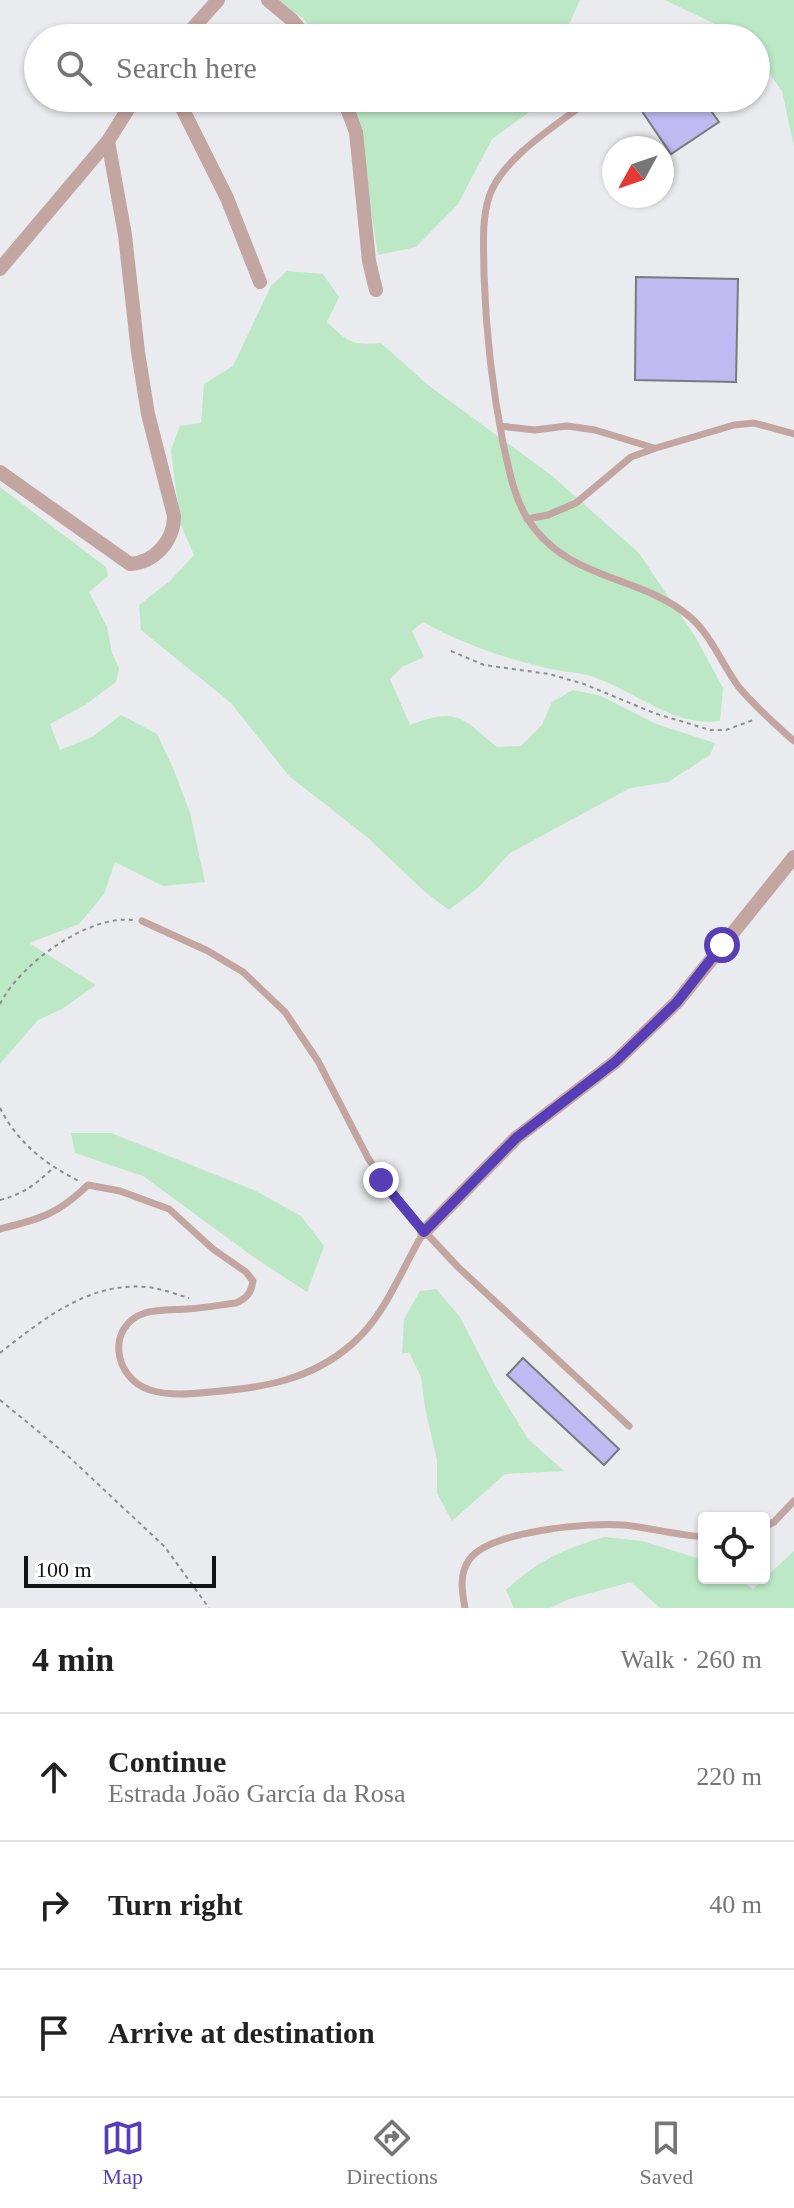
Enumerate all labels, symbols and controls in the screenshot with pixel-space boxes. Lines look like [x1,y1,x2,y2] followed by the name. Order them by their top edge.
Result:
[24,24,770,112] search box
[52,46,96,90] icon: search
[116,51,257,84] text: Search here
[602,136,674,208] north arrow
[704,927,740,963] route start
[363,1162,399,1198] route end
[698,1512,770,1584] map controls
[698,1512,770,1584] button: locate
[24,1552,216,1588] scale bar
[36,1557,92,1582] text: 100 m
[32,1641,114,1678] text: 4 min
[620,1645,762,1674] text: Walk · 260 m
[108,1745,226,1778] text: Continue
[32,1755,76,1799] icon: ahead
[696,1762,762,1791] text: 220 m
[108,1779,405,1808] text: Estrada João García da Rosa
[32,1883,76,1927] icon: right
[108,1888,243,1921] text: Turn right
[709,1890,762,1919] text: 40 m
[32,2011,76,2055] icon: arrive
[108,2016,375,2049] text: Arrive at destination
[101,2116,145,2190] tab: Map
[346,2116,438,2190] tab: Directions
[639,2116,693,2190] tab: Saved

